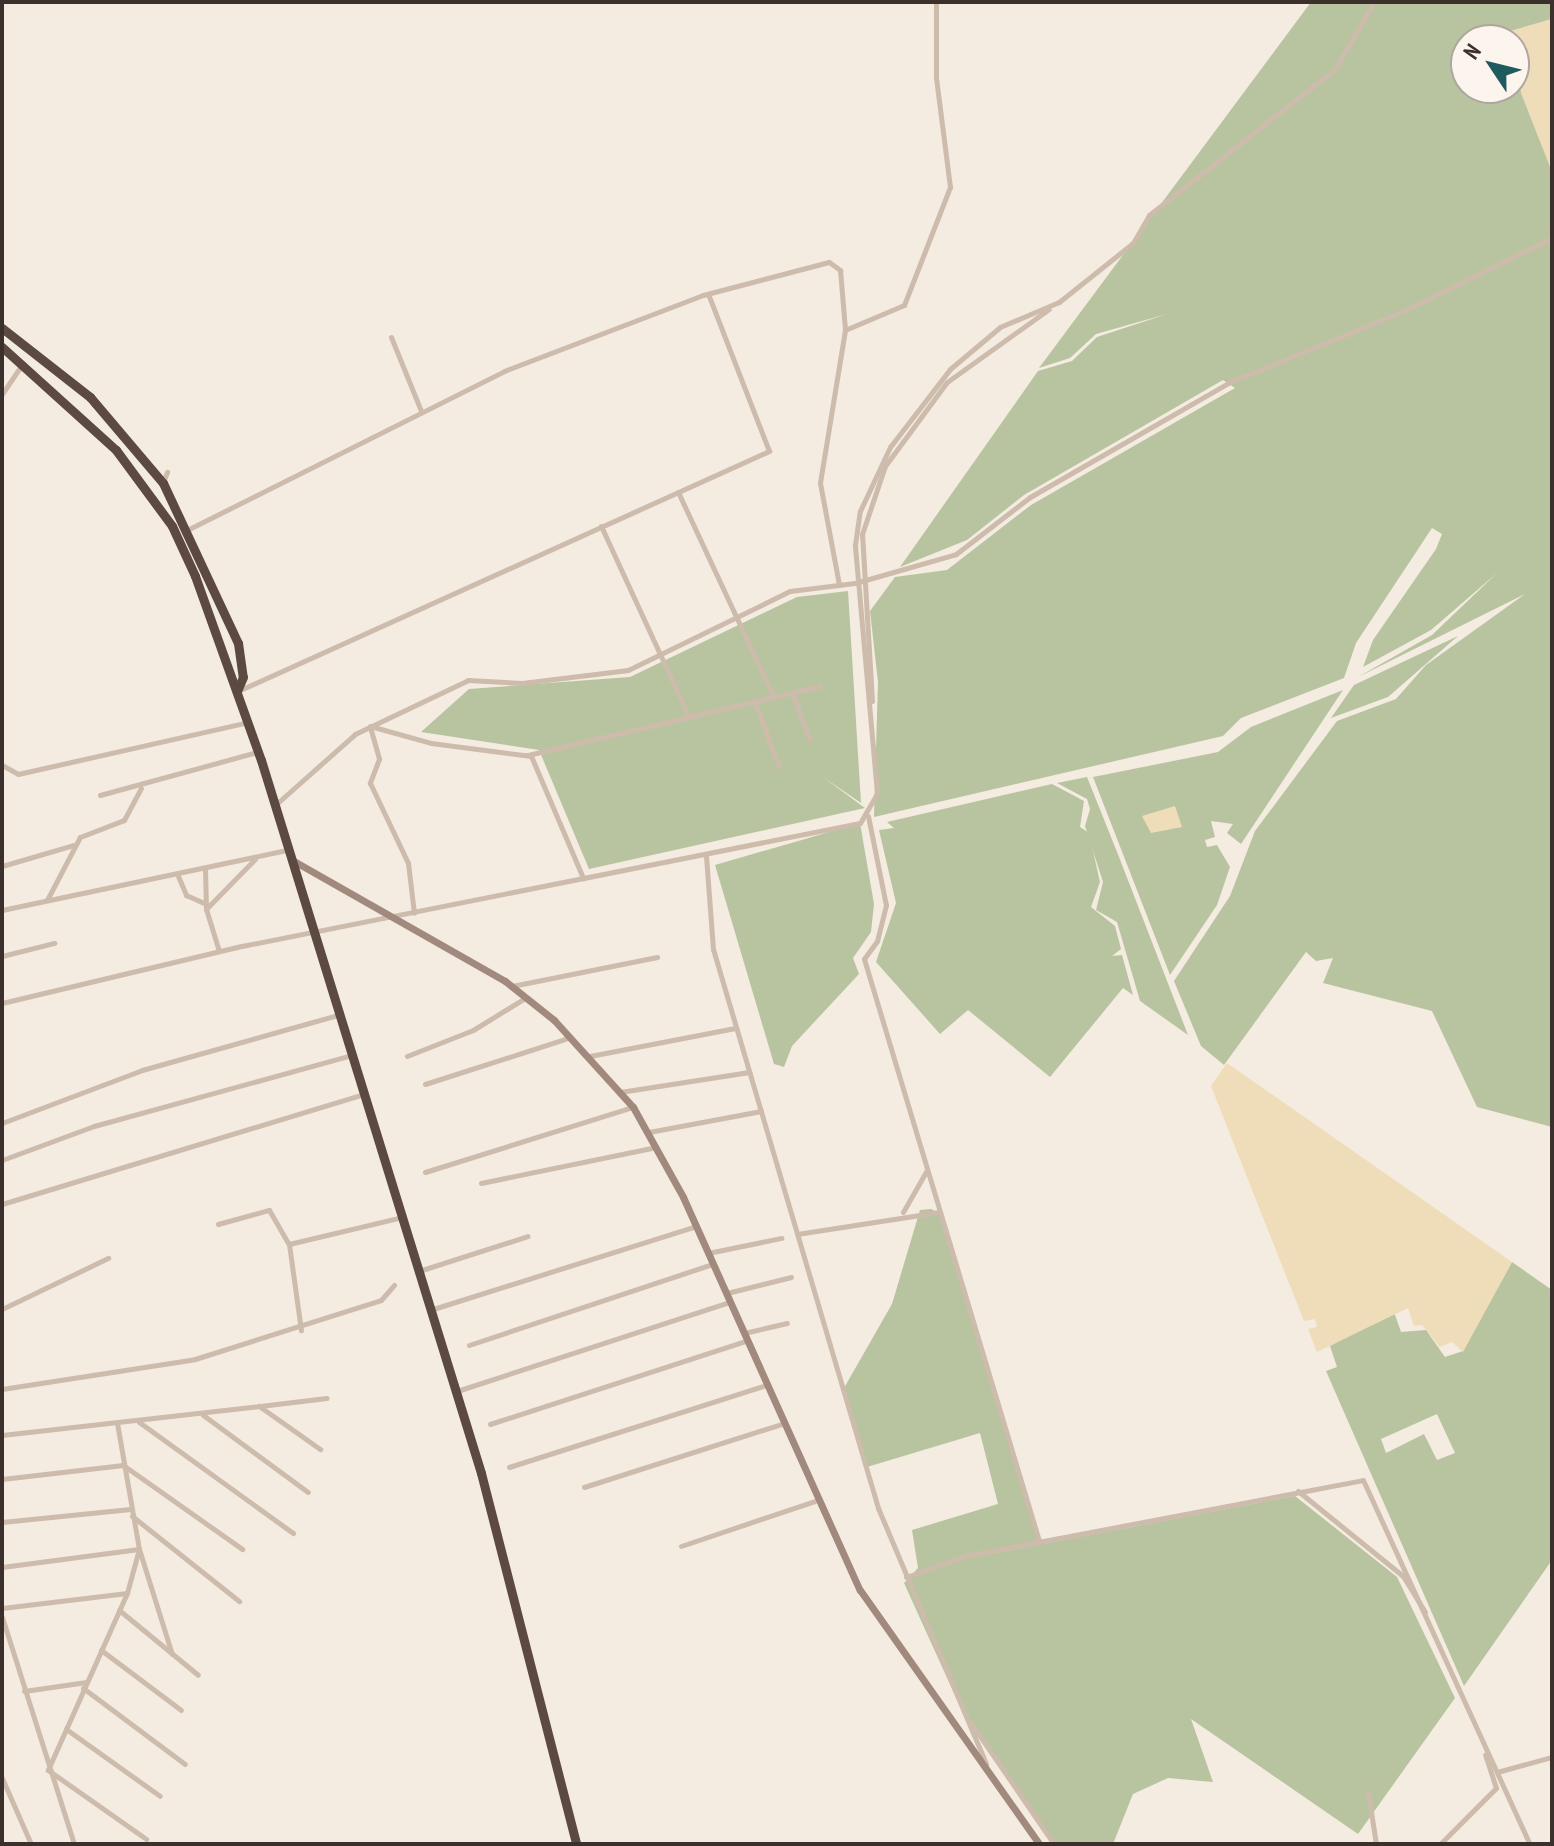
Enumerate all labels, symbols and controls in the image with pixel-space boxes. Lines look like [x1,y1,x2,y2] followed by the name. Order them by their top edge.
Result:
[1450,24,1530,104] north arrow
[1457,38,1487,64] text: N

